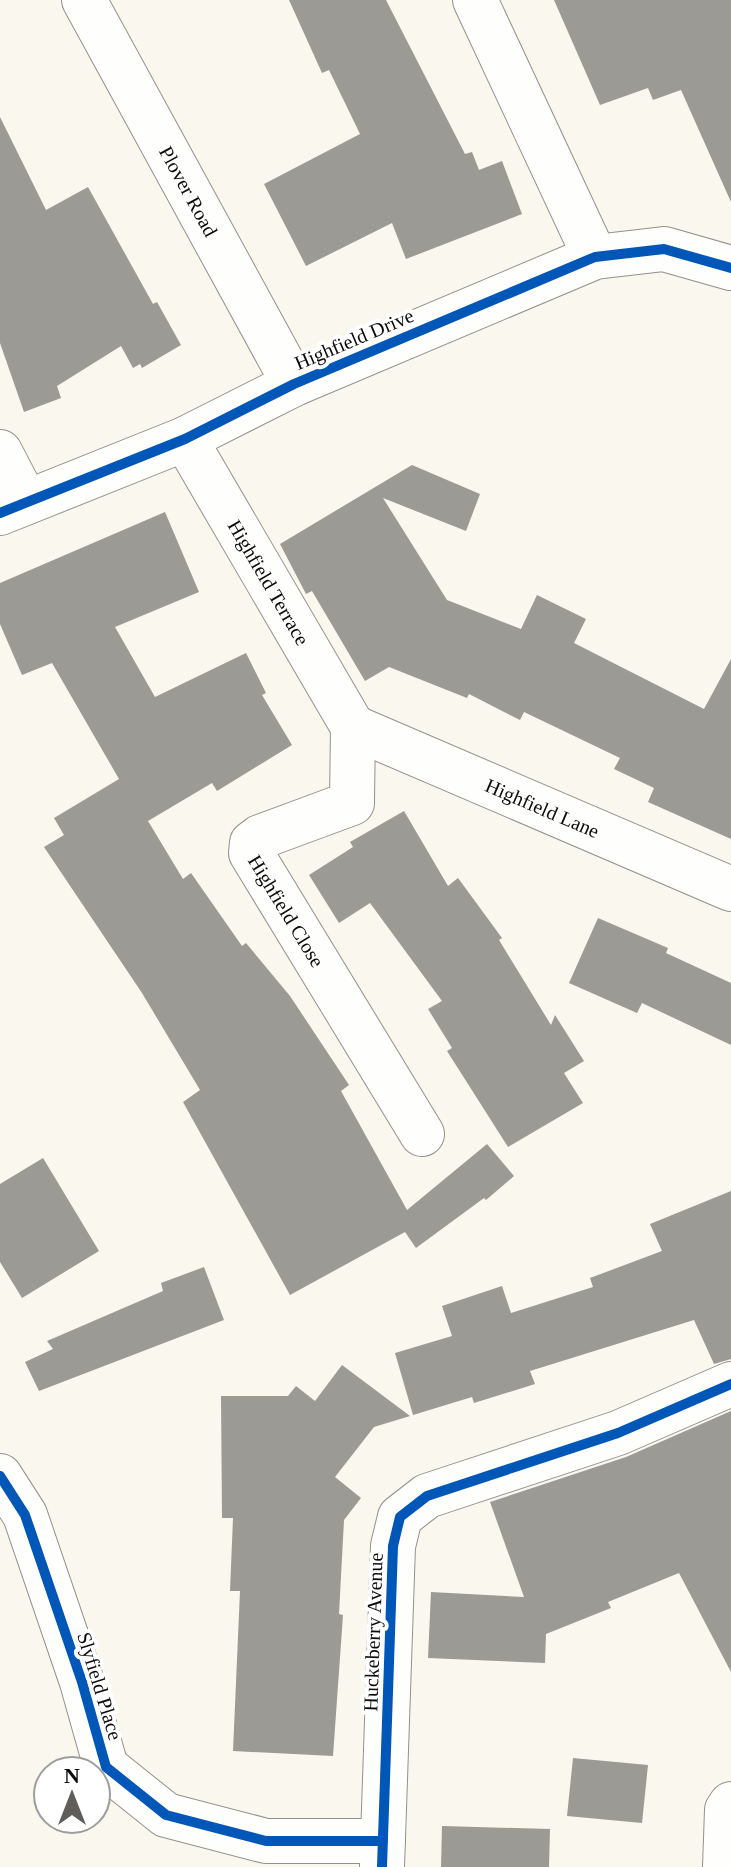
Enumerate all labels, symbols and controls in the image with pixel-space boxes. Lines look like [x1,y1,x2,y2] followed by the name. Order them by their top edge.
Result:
[155,142,222,240] street label: Plover Road
[291,304,417,375] street label: Highfield Drive
[224,516,314,649] street label: Highfield Terrace
[482,774,603,842] street label: Highfield Lane
[244,851,329,971] street label: Highfield Close
[359,1552,388,1712] street label: Huckeberry Avenue
[72,1629,127,1743] street label: Slyfield Place
[32,1755,112,1835] north arrow
[64,1763,80,1788] text: N

